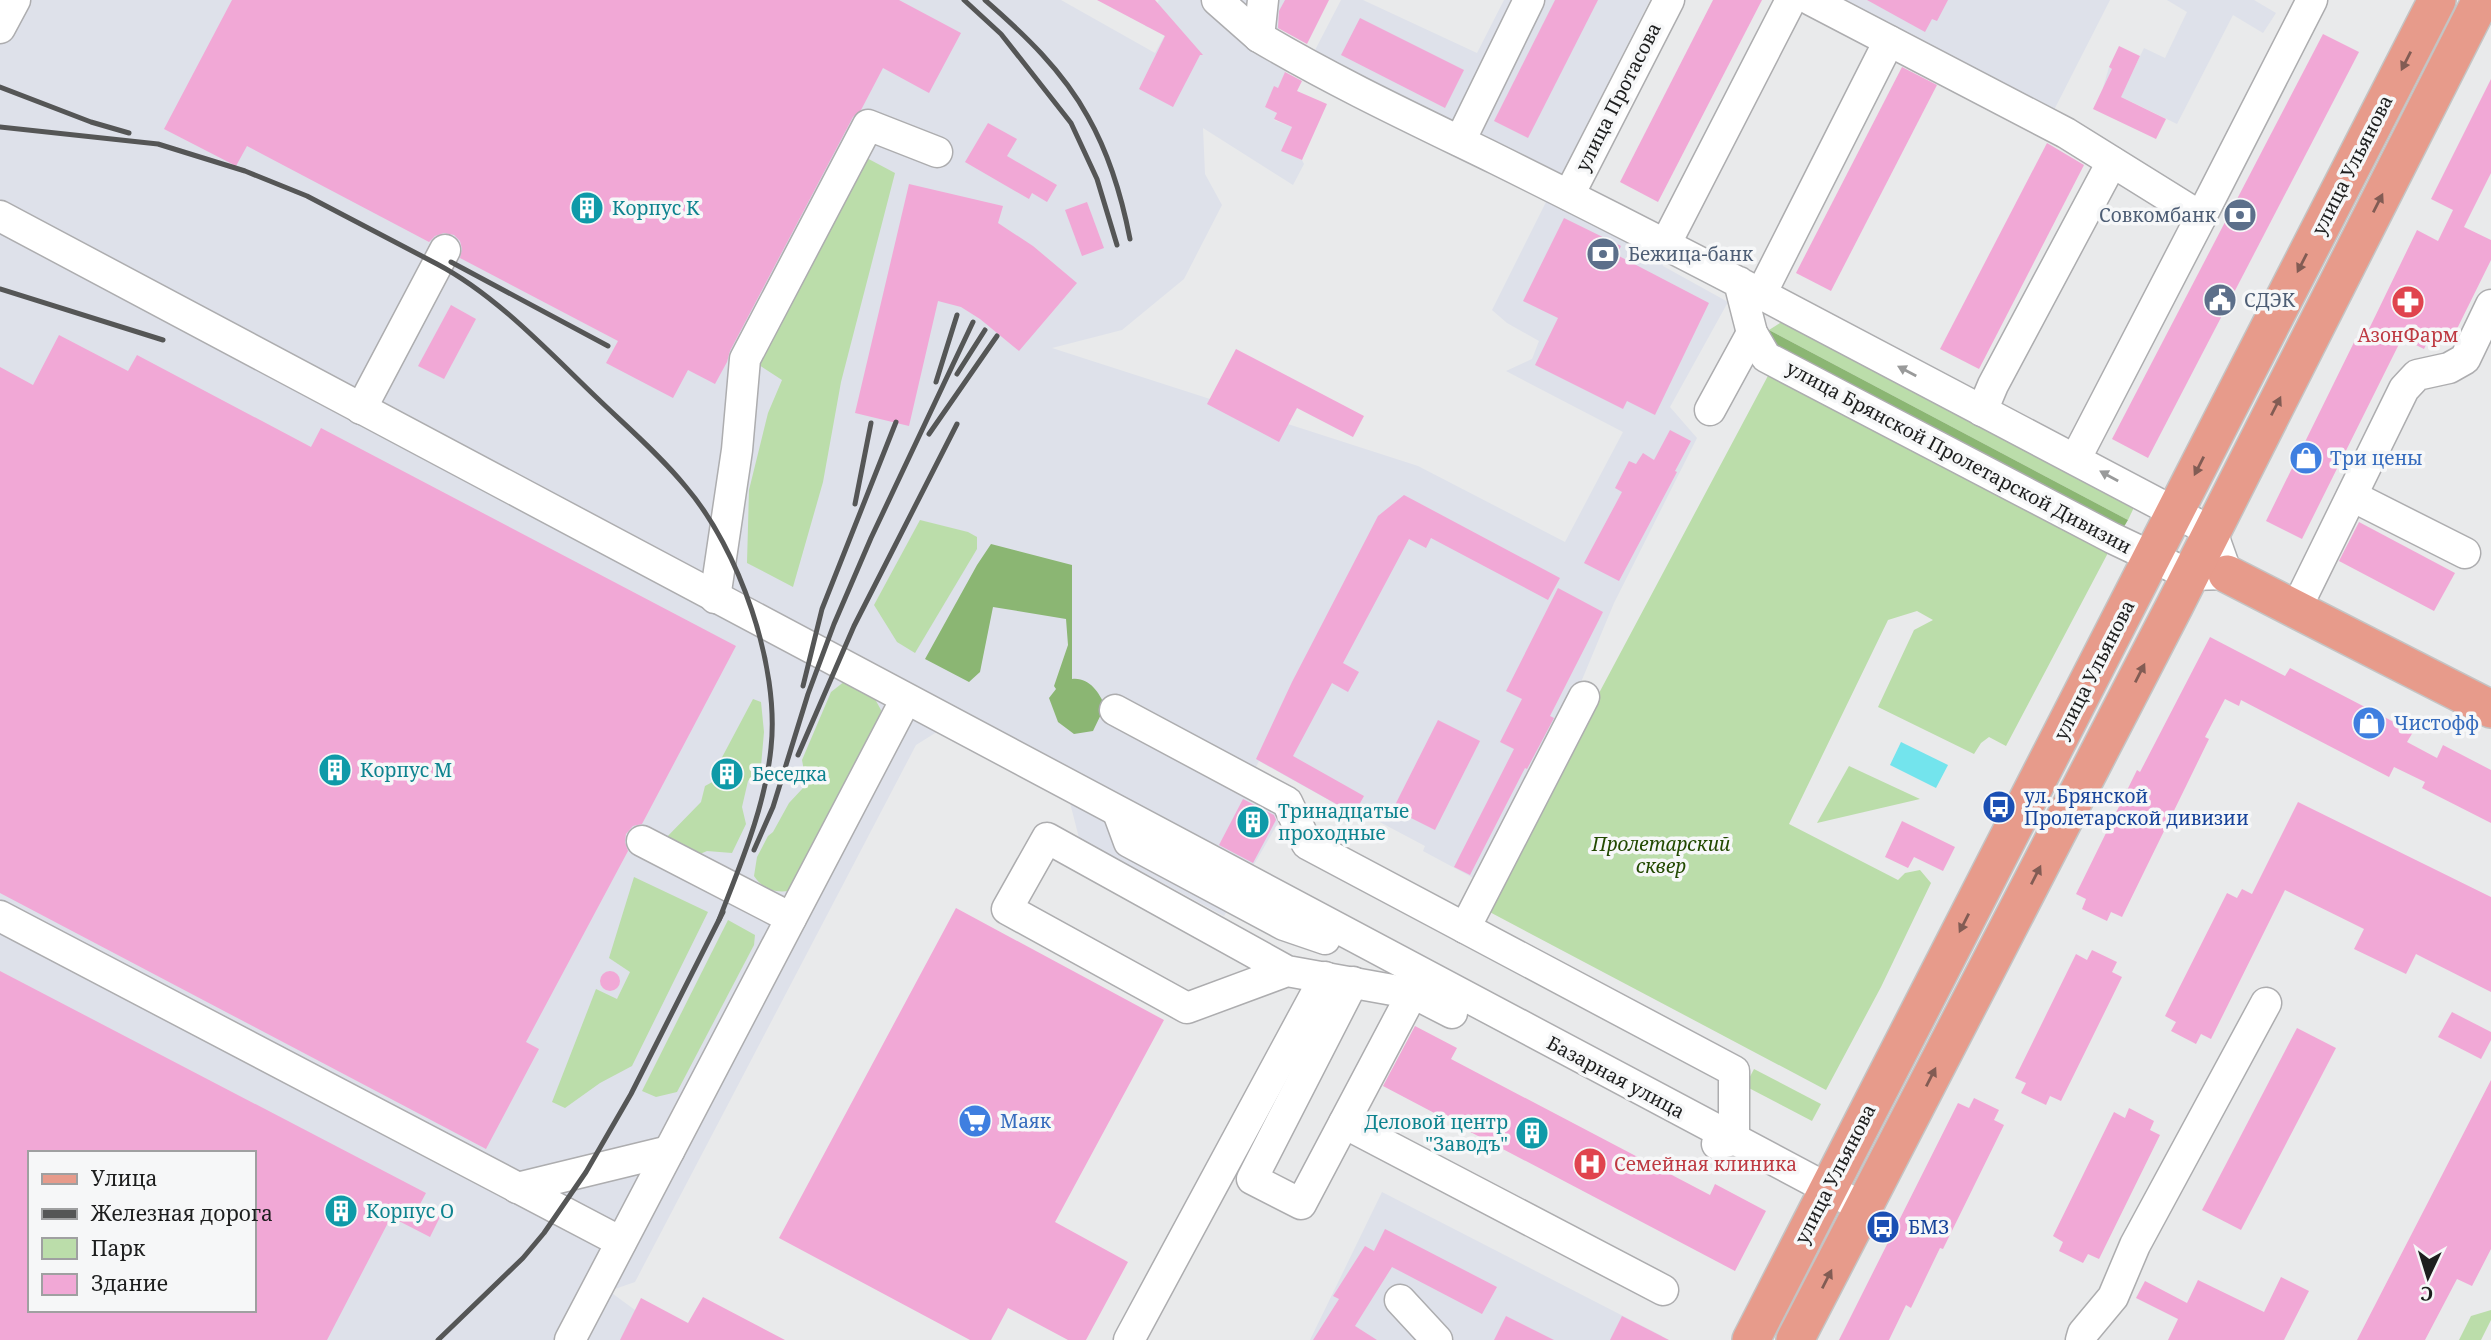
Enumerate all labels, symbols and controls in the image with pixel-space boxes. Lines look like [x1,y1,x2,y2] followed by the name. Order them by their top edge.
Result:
[1569,18,1667,176] street label: улица Протасова
[2400,51,2411,71] one-way arrow
[2306,91,2398,239] street label: улица Ульянова
[568,189,606,227] building icon: Корпус К
[2373,193,2384,213] one-way arrow
[612,195,700,221] place label: Корпус К
[2221,196,2259,234] bank icon: Совкомбанк
[2099,202,2217,228] place label: Совкомбанк
[1584,235,1622,273] bank icon: Бежица-банк
[1628,241,1754,267] place label: Бежица-банк
[2297,253,2308,273] one-way arrow
[2201,281,2239,319] public building icon: СДЭК
[2389,283,2427,321] pharmacy icon: АзонФарм
[2244,287,2296,313] place label: СДЭК
[2357,322,2459,348] place label: АзонФарм
[1782,355,2136,560] street label: улица Брянской Пролетарской Дивизии
[1897,365,1917,377] one-way arrow
[2270,396,2281,416] one-way arrow
[2287,439,2325,477] shop icon: Три цены
[2330,445,2423,471] place label: Три цены
[2193,456,2205,476] one-way arrow
[2099,470,2118,482] one-way arrow
[2048,596,2140,744] street label: улица Ульянова
[2134,663,2146,683] one-way arrow
[2350,704,2388,742] shop icon: Чистофф
[2394,710,2479,736] place label: Чистофф
[316,751,354,789] building icon: Корпус М
[708,755,746,793] building icon: Беседка
[360,757,452,783] place label: Корпус М
[752,761,827,787] place label: Беседка
[2024,783,2249,831] place label: ул. Брянской Пролетарской дивизии
[1980,788,2018,826] bus stop icon: ул. Брянской Пролетарской дивизии
[1278,798,1409,846] place label: Тринадцатые проходные
[1234,803,1272,841] building icon: Тринадцатые проходные
[1591,831,1730,879] park label: Пролетарский сквер
[2030,865,2041,885] one-way arrow
[1959,913,1970,933] one-way arrow
[1542,1030,1690,1124] street label: Базарная улица
[1926,1067,1937,1087] one-way arrow
[1789,1100,1881,1248] street label: улица Ульянова
[956,1102,994,1140] supermarket icon: Маяк
[1000,1108,1052,1134] place label: Маяк
[1364,1109,1508,1157] place label: Деловой центр "Заводъ"
[1513,1114,1551,1152] building icon: Деловой центр "Заводъ"
[1571,1145,1609,1183] hospital icon: Семейная клиника
[28,1151,256,1312] legend
[1614,1151,1797,1177] place label: Семейная клиника
[91,1164,158,1192] text: Улица
[322,1192,360,1230] building icon: Корпус О
[366,1198,454,1224] place label: Корпус О
[90,1199,273,1227] text: Железная дорога
[1864,1208,1902,1246] bus stop icon: БМЗ
[1908,1214,1949,1240] place label: БМЗ
[91,1234,146,1262] text: Парк
[2393,1242,2463,1312] north arrow
[91,1269,168,1297] text: Здание
[1821,1269,1832,1289] one-way arrow
[2420,1281,2434,1307] text: С

